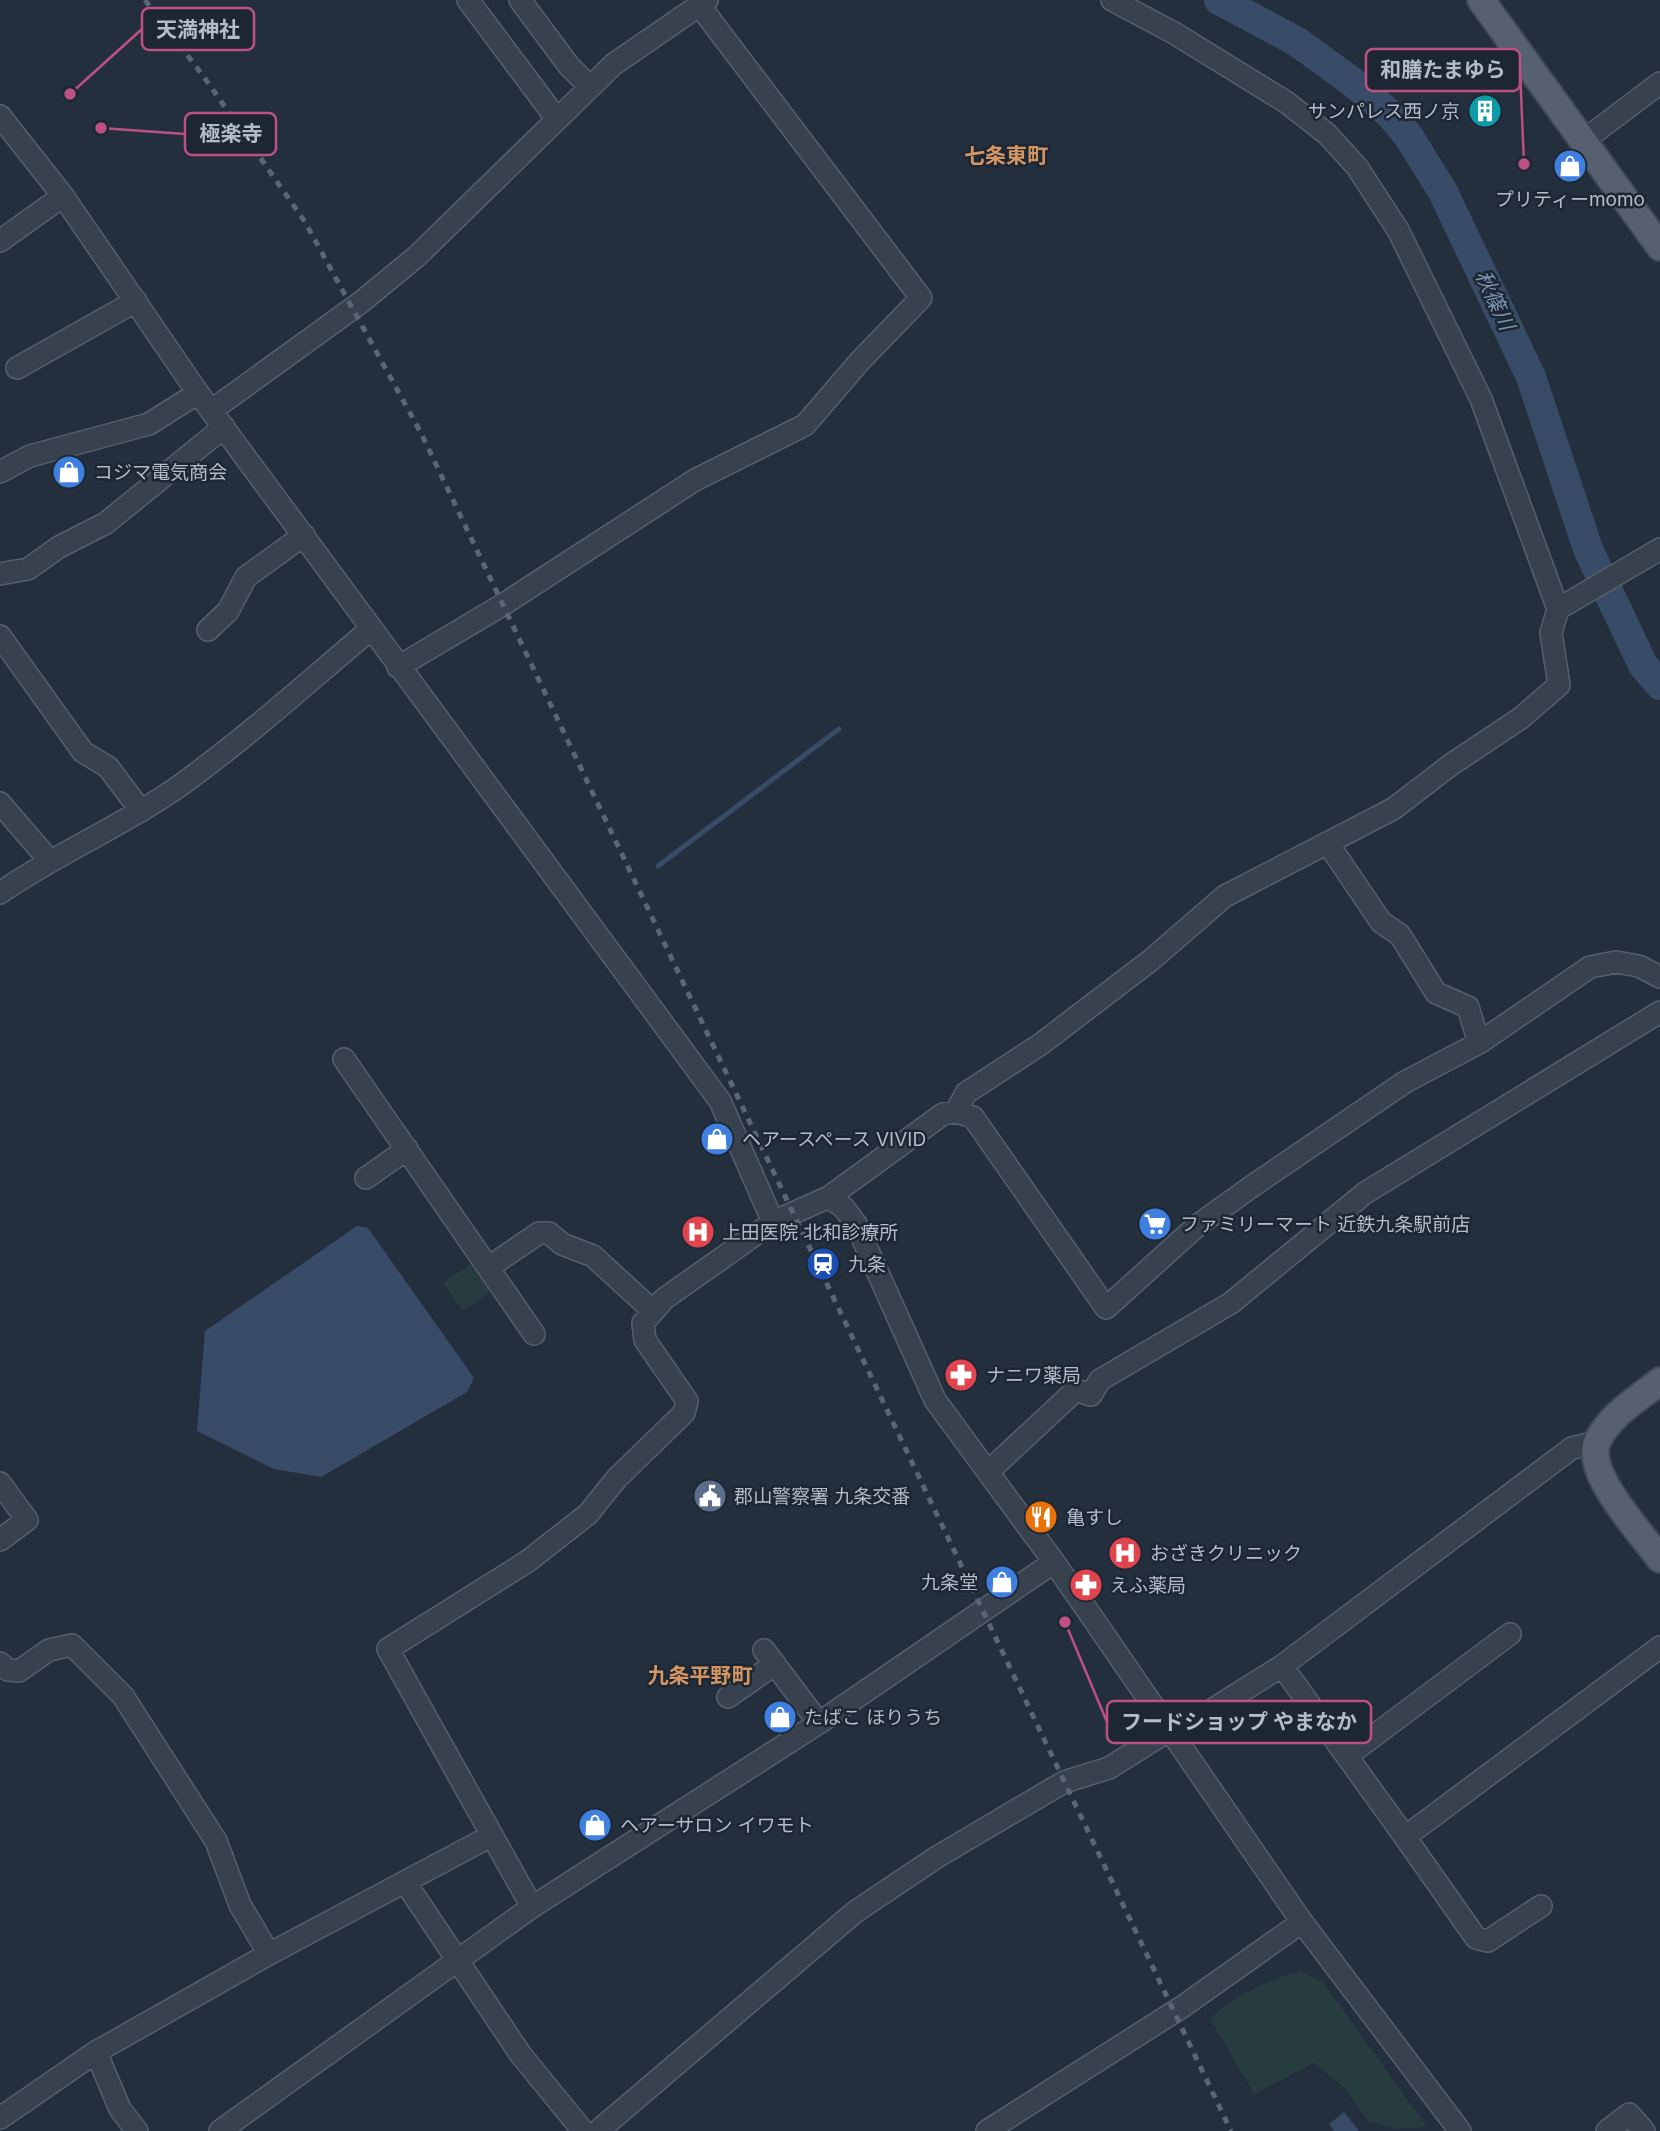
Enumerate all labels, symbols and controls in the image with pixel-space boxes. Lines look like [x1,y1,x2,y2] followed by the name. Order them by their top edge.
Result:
[142,8,254,50] callout: 天満神社
[156,17,240,42] text: 天満神社
[1366,49,1520,91] callout: 和膳たまゆら
[1380,57,1506,82] text: 和膳たまゆら
[1466,92,1504,130] building icon: サンパレス西ノ京
[1308,100,1460,123] place label: サンパレス西ノ京
[185,113,276,155] callout: 極楽寺
[200,121,263,146] text: 極楽寺
[964,143,1048,168] district label: 七条東町
[1551,147,1589,185] shop icon: プリティーmomo
[1495,188,1645,211] place label: プリティーmomo
[1470,266,1520,336] water label: 秋篠川
[50,453,88,491] shop icon: コジマ電気商会
[94,461,227,484] place label: コジマ電気商会
[698,1120,736,1158] shop icon: ヘアースペース VIVID
[742,1128,926,1151] place label: ヘアースペース VIVID
[1136,1205,1174,1243] supermarket icon: ファミリーマート 近鉄九条駅前店
[679,1213,717,1251] hospital icon: 上田医院 北和診療所
[1180,1213,1470,1236] place label: ファミリーマート 近鉄九条駅前店
[722,1221,898,1244] place label: 上田医院 北和診療所
[804,1245,842,1283] station icon: 九条
[848,1253,886,1276] place label: 九条
[942,1356,980,1394] pharmacy icon: ナニワ薬局
[986,1364,1081,1387] place label: ナニワ薬局
[691,1477,729,1515] public building icon: 郡山警察署 九条交番
[734,1485,910,1508] place label: 郡山警察署 九条交番
[1022,1498,1060,1536] restaurant icon: 亀すし
[1066,1506,1123,1529] place label: 亀すし
[1106,1534,1144,1572] hospital icon: おざきクリニック
[1150,1542,1302,1565] place label: おざきクリニック
[983,1563,1021,1601] shop icon: 九条堂
[1067,1566,1105,1604] pharmacy icon: えふ薬局
[921,1571,978,1594] place label: 九条堂
[1110,1574,1186,1597] place label: えふ薬局
[648,1663,753,1688] district label: 九条平野町
[761,1698,799,1736] shop icon: たばこ ほりうち
[1107,1701,1371,1743] callout: フードショップ やまなか
[804,1706,942,1729] place label: たばこ ほりうち
[1121,1709,1357,1734] text: フードショップ やまなか
[576,1806,614,1844] shop icon: ヘアーサロン イワモト
[620,1814,814,1837] place label: ヘアーサロン イワモト

